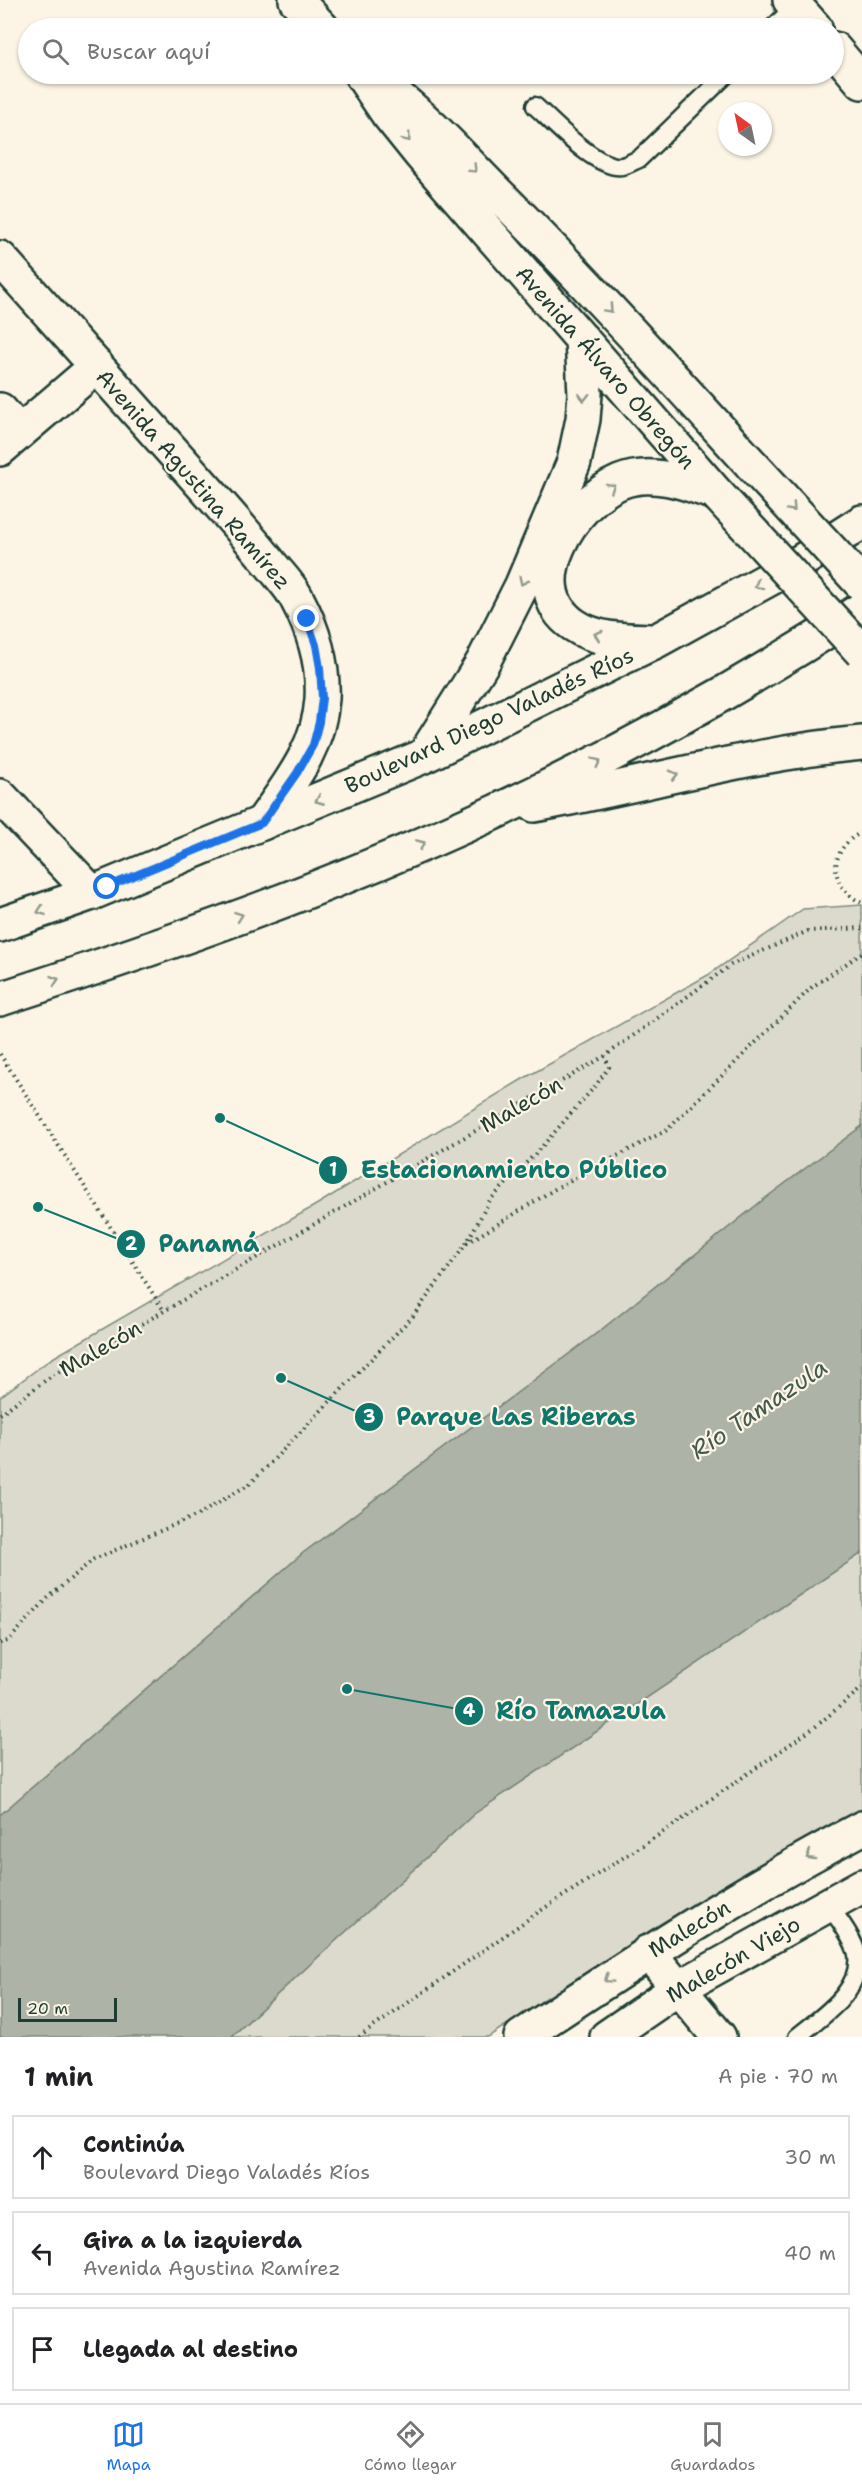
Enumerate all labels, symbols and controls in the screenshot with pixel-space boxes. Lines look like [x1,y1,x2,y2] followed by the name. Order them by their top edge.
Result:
[18,18,844,84] search box
[39,35,72,68] icon: search
[87,37,210,66] text: Buscar aquí
[718,102,772,156] north arrow
[400,131,411,142] one-way arrow
[466,161,477,172] one-way arrow
[509,259,702,475] street label: Avenida Álvaro Obregón
[602,302,613,312] one-way arrow
[90,363,297,596] street label: Avenida Agustina Ramírez
[578,392,591,401] one-way arrow
[605,483,615,494] one-way arrow
[785,501,796,511] one-way arrow
[519,574,531,585] one-way arrow
[754,578,765,589] one-way arrow
[293,605,319,631] route end
[593,630,604,642] one-way arrow
[340,641,638,800] street label: Boulevard Diego Valadés Ríos
[591,757,602,769] one-way arrow
[669,769,679,782] one-way arrow
[315,793,326,805] one-way arrow
[414,839,425,851] one-way arrow
[93,873,119,899] route start
[36,904,47,917] one-way arrow
[233,910,244,923] one-way arrow
[50,975,60,988] one-way arrow
[475,1069,568,1140] street label: Malecón
[318,1149,679,1191] callout: Estacionamiento Público
[361,1154,667,1186] text: Estacionamiento Público
[329,1158,337,1182] text: 1
[116,1223,271,1265] callout: Panamá
[158,1228,260,1260] text: Panamá
[125,1232,138,1256] text: 2
[54,1313,147,1384] street label: Malecón
[684,1351,834,1467] water label: Río Tamazula
[354,1396,647,1438] callout: Parque Las Riberas
[396,1401,636,1433] text: Parque Las Riberas
[363,1405,375,1429] text: 3
[454,1690,678,1732] callout: Río Tamazula
[496,1695,666,1727] text: Río Tamazula
[463,1699,476,1723] text: 4
[806,1848,816,1860] one-way arrow
[643,1893,736,1964] street label: Malecón
[661,1909,806,2010] street label: Malecón Viejo
[604,1971,614,1983] one-way arrow
[18,1995,117,2022] scale bar
[27,1998,68,2019] text: 20 m
[24,2059,93,2094] text: 1 min
[718,2063,838,2089] text: A pie · 70 m
[83,2130,185,2159] text: Continúa
[26,2141,59,2174] icon: ahead
[784,2144,836,2170] text: 30 m
[83,2159,370,2185] text: Boulevard Diego Valadés Ríos
[83,2226,302,2255] text: Gira a la izquierda
[26,2237,59,2270] icon: left
[784,2240,836,2266] text: 40 m
[83,2255,340,2281] text: Avenida Agustina Ramírez
[26,2333,59,2366] icon: arrive
[83,2335,298,2364] text: Llegada al destino
[107,2418,151,2475] tab: Mapa
[364,2418,457,2475] tab: Cómo llegar
[670,2418,755,2475] tab: Guardados

